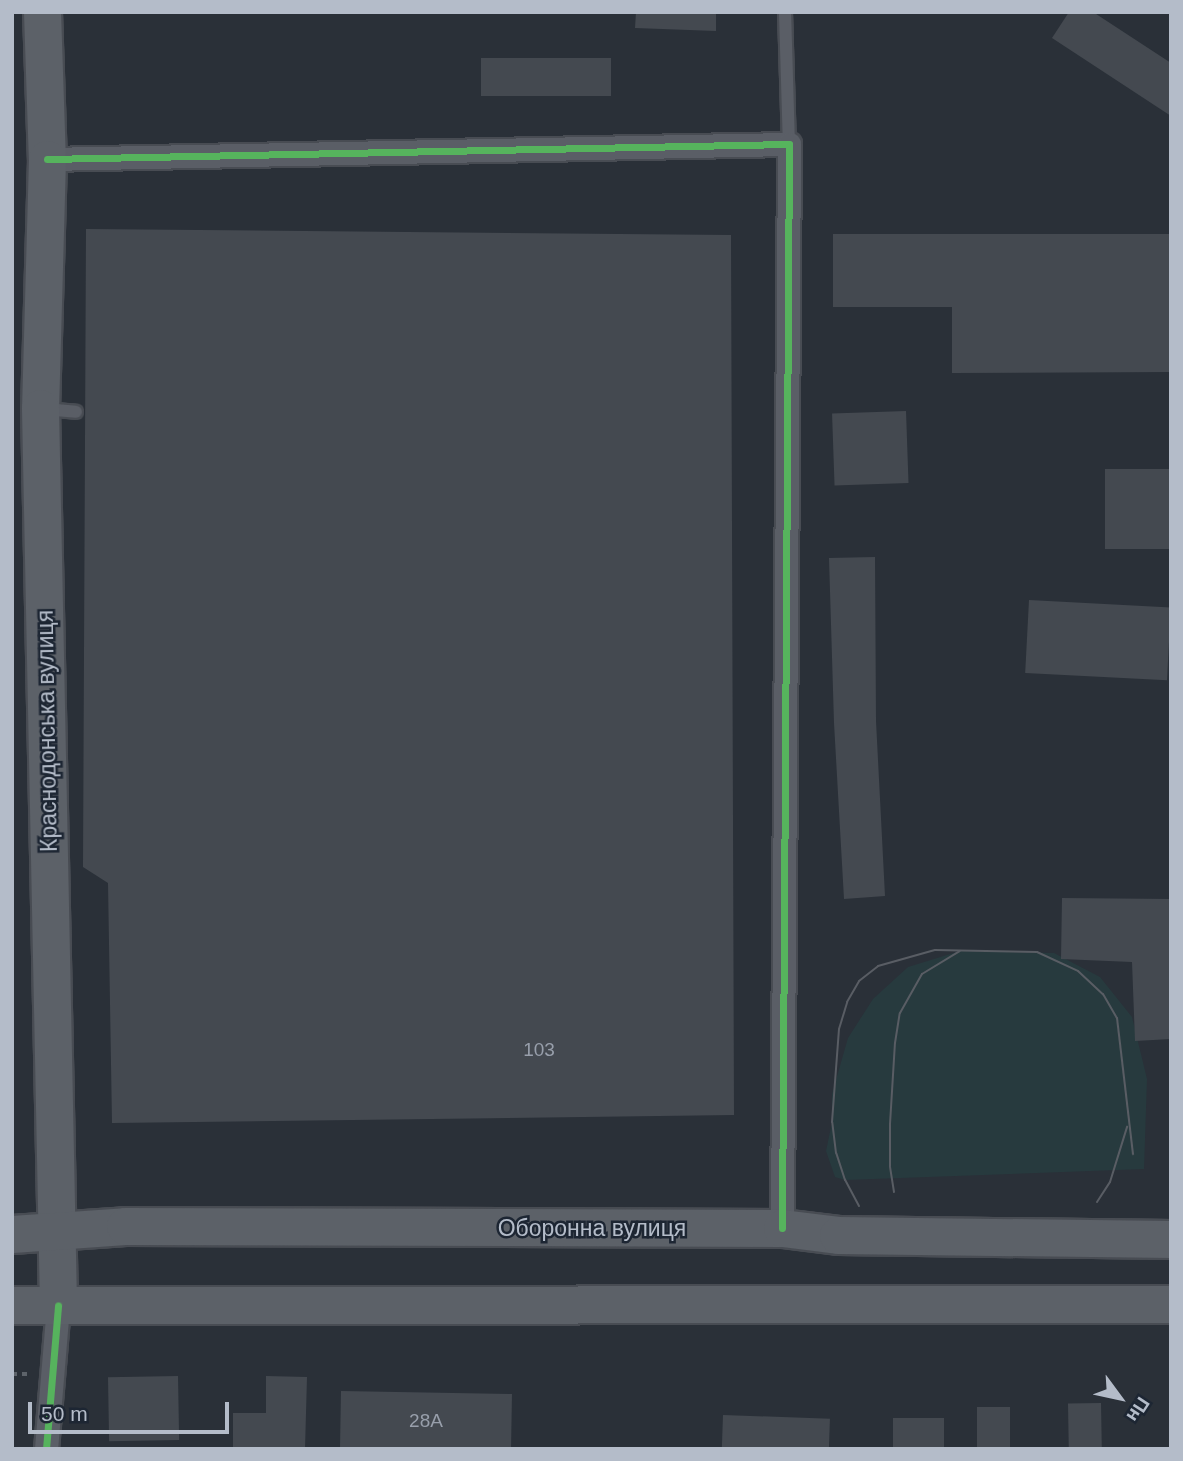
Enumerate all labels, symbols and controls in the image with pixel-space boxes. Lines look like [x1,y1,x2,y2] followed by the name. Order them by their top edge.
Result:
[31,610,63,852] street label: Краснодонська вулиця
[523,1039,555,1061] house number: 103
[498,1214,686,1242] street label: Оборонна вулиця
[1085,1363,1155,1433] north arrow
[32,1388,233,1432] scale bar
[1122,1393,1154,1426] text: Пн
[41,1402,88,1425] text: 50 m
[409,1410,443,1432] house number: 28А

